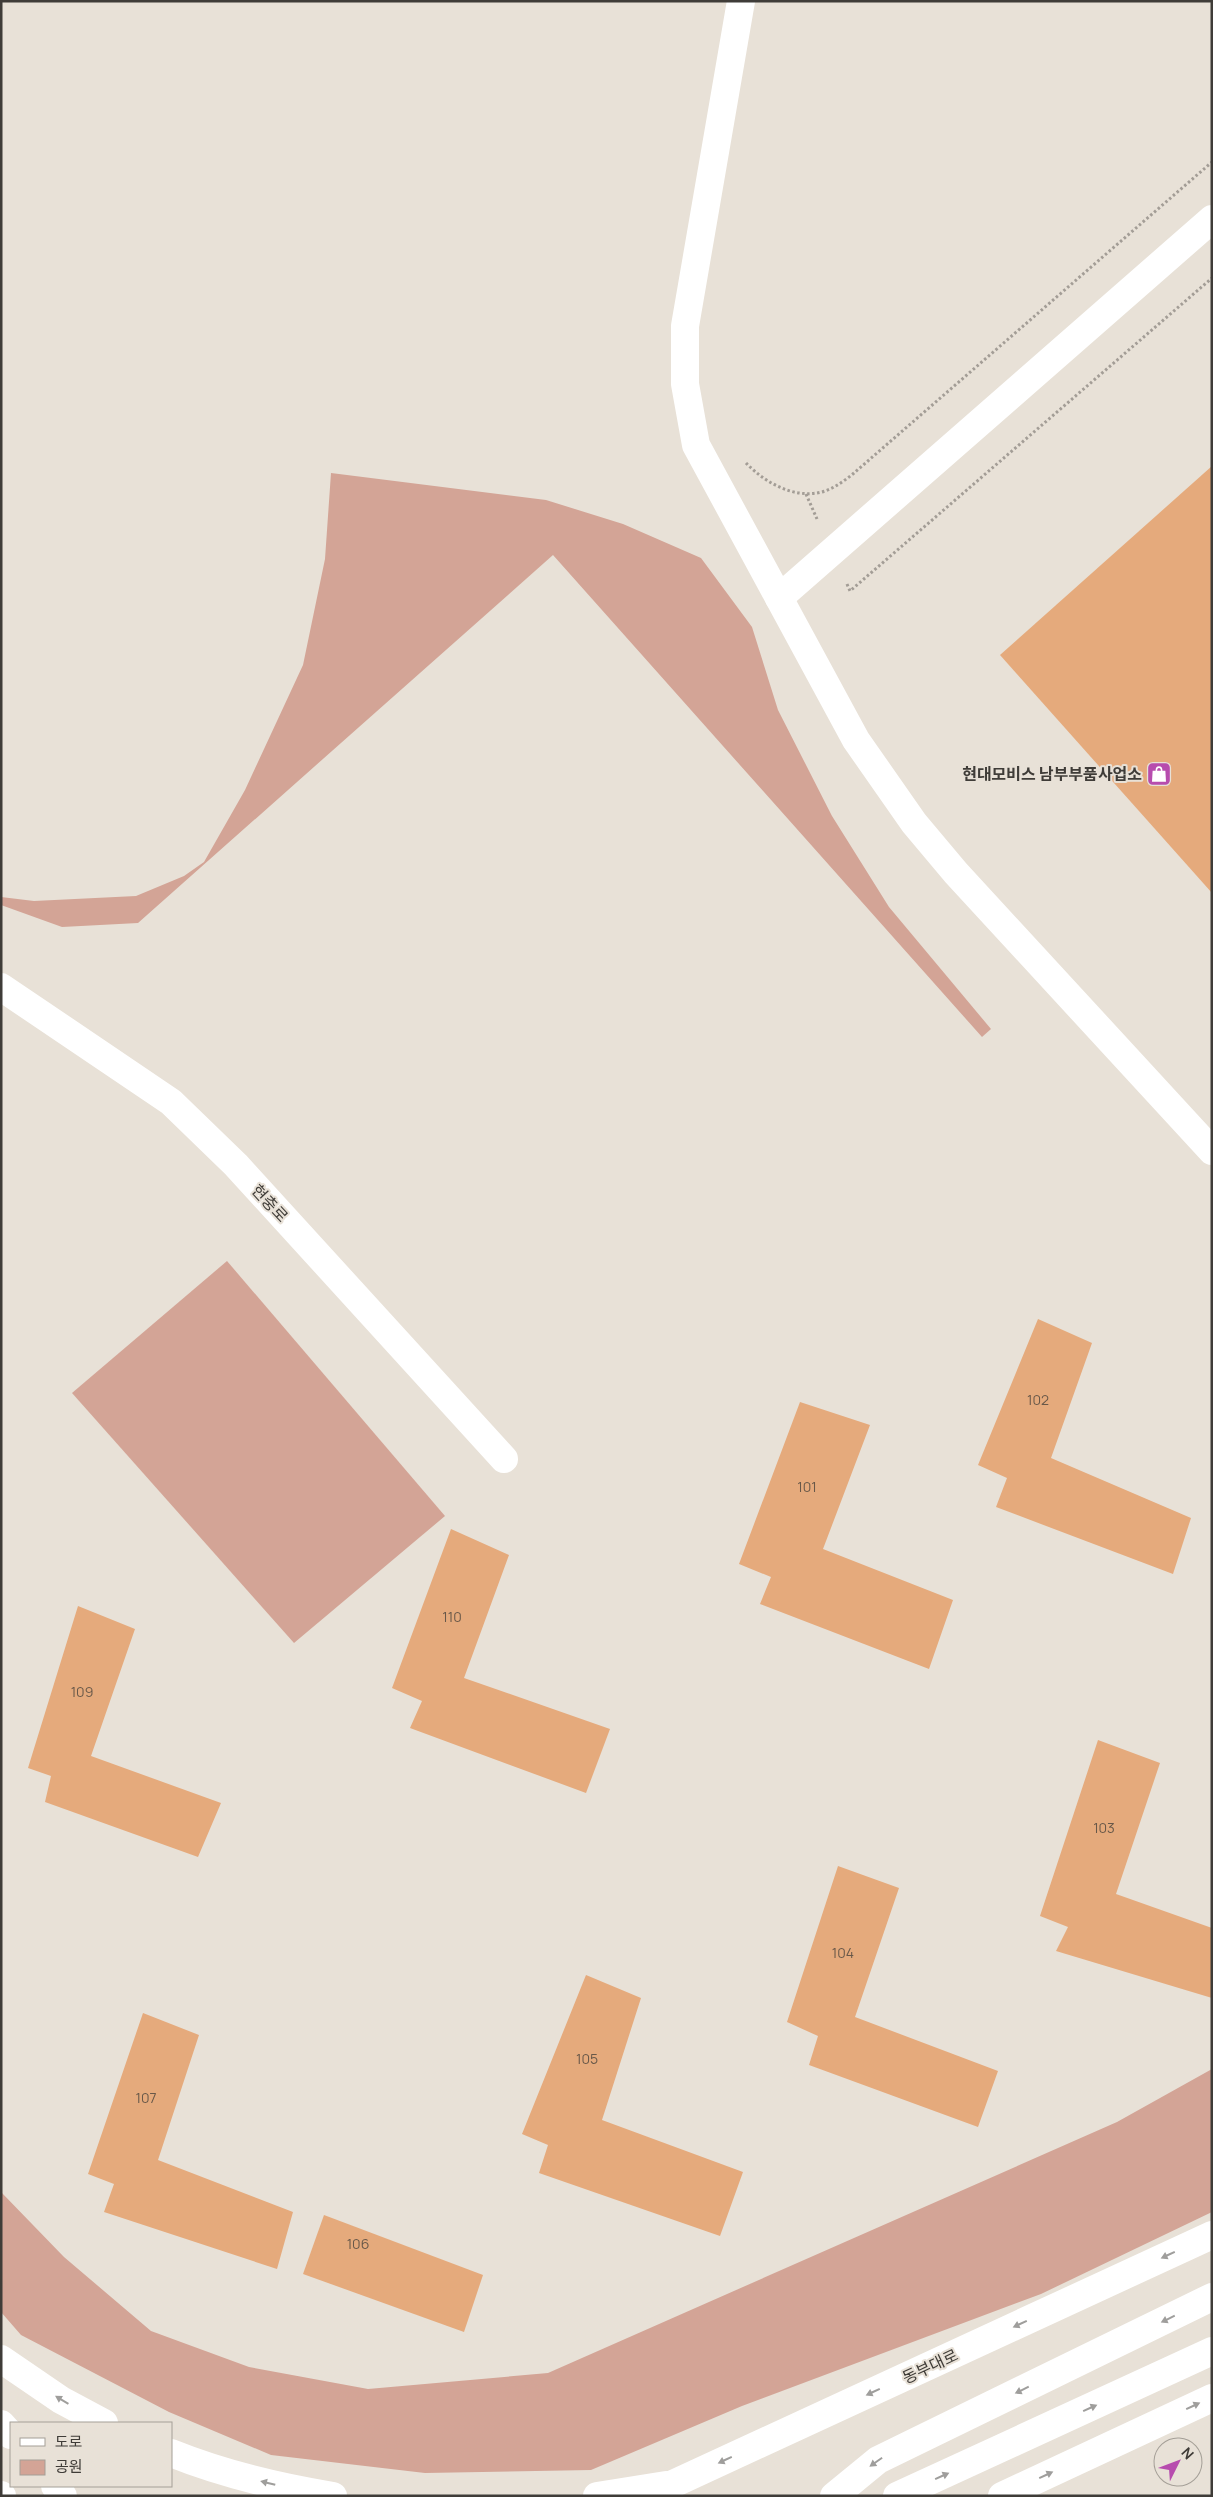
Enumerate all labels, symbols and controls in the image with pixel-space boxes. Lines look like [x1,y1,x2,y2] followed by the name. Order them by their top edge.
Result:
[1146,761,1172,787] shop icon: 현대모비스 남부부품사업소
[962,763,1142,785] place label: 현대모비스 남부부품사업소
[247,1179,293,1227] street label: 현충로
[1027,1390,1049,1409] house number: 102
[797,1477,817,1496] house number: 101
[442,1607,462,1626] house number: 110
[71,1682,93,1701] house number: 109
[1093,1818,1115,1837] house number: 103
[832,1943,854,1962] house number: 104
[576,2049,598,2068] house number: 105
[135,2088,157,2107] house number: 107
[347,2234,369,2253] house number: 106
[1160,2251,1175,2260] one-way arrow
[1161,2315,1175,2323] one-way arrow
[1013,2320,1027,2328] one-way arrow
[899,2343,962,2388] street label: 동부대로
[1015,2386,1029,2394] one-way arrow
[866,2388,880,2396] one-way arrow
[55,2396,68,2405] one-way arrow
[1186,2402,1200,2410] one-way arrow
[1083,2404,1097,2412] one-way arrow
[10,2422,172,2487] legend
[55,2431,83,2452] text: 도로
[1153,2437,1203,2487] north arrow
[1178,2443,1198,2463] text: N
[55,2456,83,2477] text: 공원
[718,2457,732,2465] one-way arrow
[869,2457,883,2467] one-way arrow
[935,2471,949,2479] one-way arrow
[1039,2471,1053,2479] one-way arrow
[261,2479,276,2487] one-way arrow

